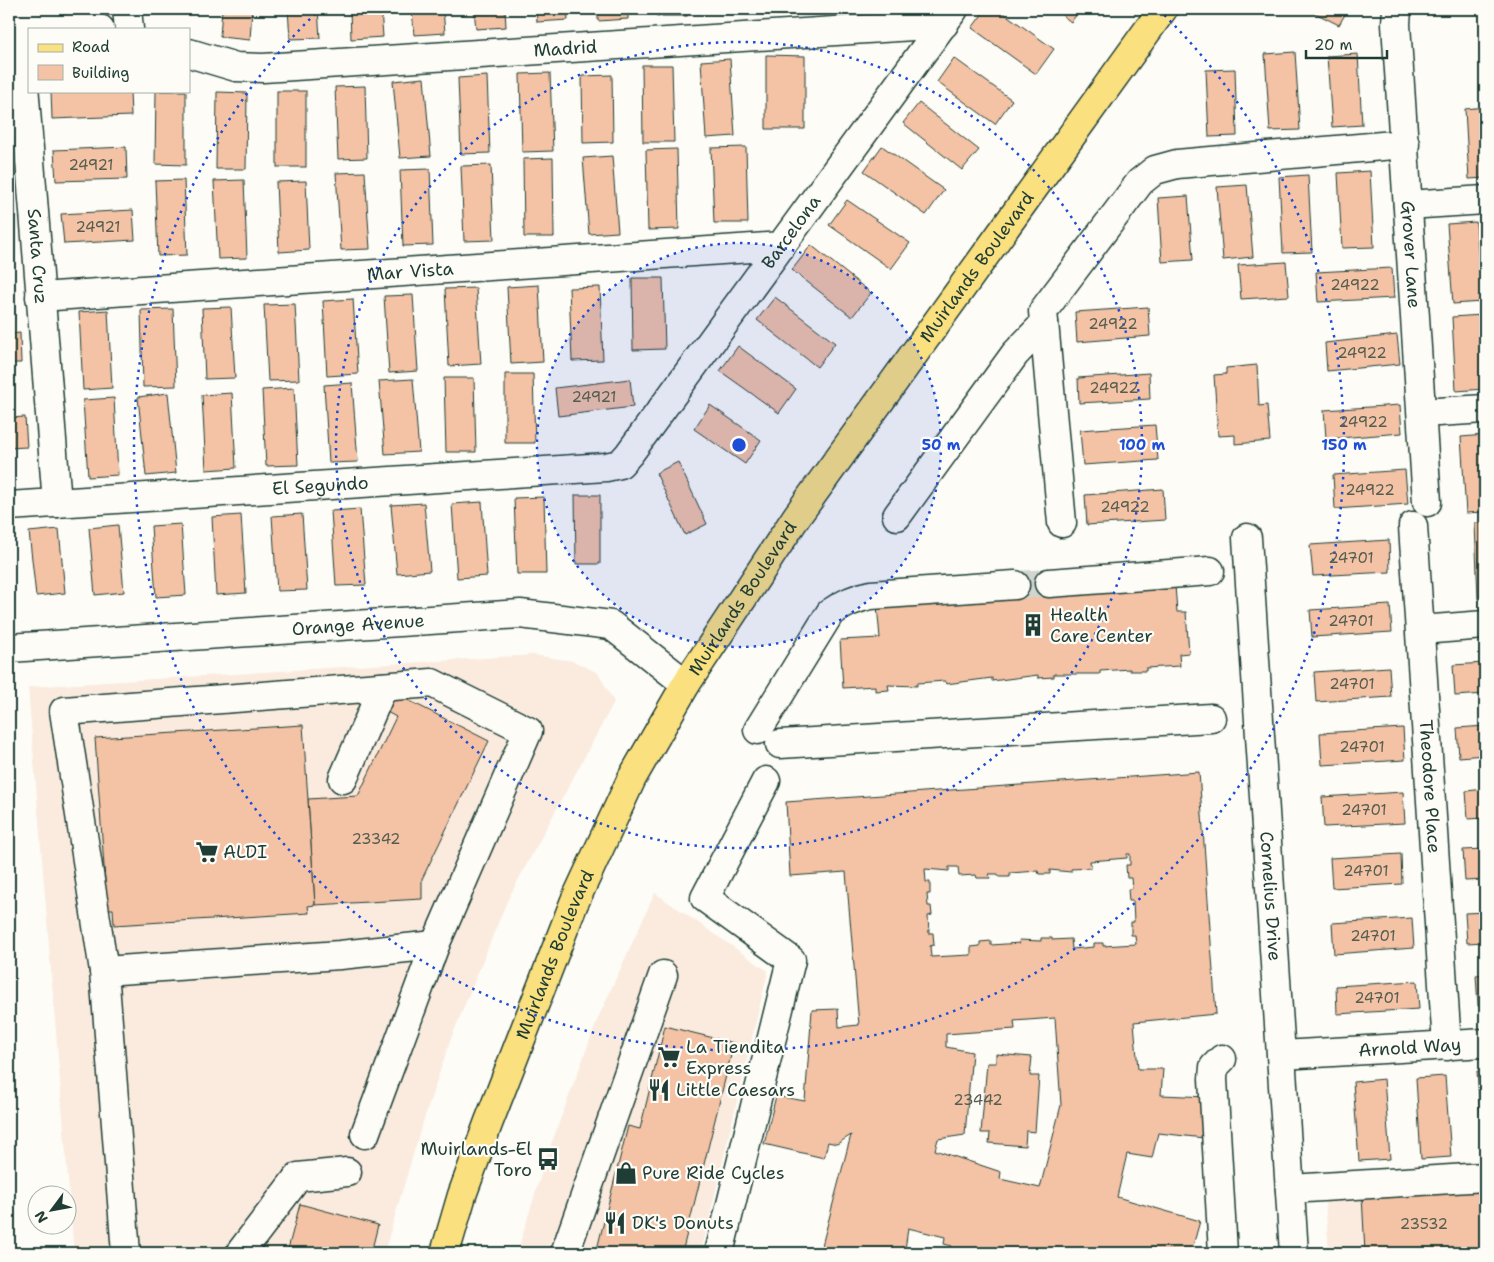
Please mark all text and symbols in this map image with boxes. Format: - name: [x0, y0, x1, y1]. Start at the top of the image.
- legend: [28, 28, 190, 92]
- scale bar: [1306, 28, 1388, 60]
- street label: Madrid: [533, 34, 598, 62]
- text: 20 m: [1314, 35, 1353, 55]
- text: Road: [72, 37, 110, 57]
- text: Building: [72, 63, 129, 83]
- house number: 24921: [68, 155, 114, 175]
- street label: Muirlands Boulevard: [914, 187, 1039, 347]
- street label: Barcelona: [756, 190, 826, 274]
- street label: Grover Lane: [1395, 200, 1426, 309]
- street label: Santa Cruz: [22, 207, 53, 305]
- house number: 24921: [75, 217, 121, 237]
- street label: Mar Vista: [366, 257, 454, 286]
- house number: 24922: [1330, 275, 1380, 295]
- house number: 24922: [1088, 314, 1138, 334]
- house number: 24922: [1337, 343, 1387, 363]
- house number: 24922: [1089, 378, 1139, 398]
- house number: 24921: [571, 387, 617, 407]
- house number: 24922: [1338, 412, 1388, 432]
- text: 50 m: [922, 435, 961, 455]
- text: 100 m: [1119, 435, 1165, 455]
- text: 150 m: [1321, 435, 1367, 455]
- centre of rings: [730, 436, 748, 454]
- street label: El Segundo: [271, 471, 369, 501]
- house number: 24922: [1345, 480, 1395, 500]
- house number: 24922: [1100, 497, 1150, 517]
- street label: Muirlands Boulevard: [683, 516, 802, 680]
- house number: 24701: [1328, 548, 1374, 568]
- place label: Health Care Center: [1050, 603, 1153, 648]
- street label: Orange Avenue: [291, 608, 425, 641]
- house number: 24701: [1328, 611, 1374, 631]
- building icon: Health Care Center: [1020, 612, 1046, 638]
- house number: 24701: [1329, 674, 1375, 694]
- street label: Theodore Place: [1414, 719, 1446, 854]
- house number: 24701: [1339, 737, 1385, 757]
- house number: 24701: [1341, 800, 1387, 820]
- house number: 23342: [351, 829, 401, 849]
- street label: Cornelius Drive: [1254, 831, 1287, 962]
- supermarket icon: ALDI: [194, 839, 220, 865]
- place label: ALDI: [223, 840, 267, 864]
- house number: 24701: [1343, 861, 1389, 881]
- street label: Muirlands Boulevard: [510, 866, 600, 1043]
- house number: 24701: [1350, 926, 1396, 946]
- house number: 24701: [1354, 988, 1400, 1008]
- street label: Arnold Way: [1358, 1032, 1462, 1062]
- place label: La Tiendita Express: [686, 1035, 784, 1080]
- supermarket icon: La Tiendita Express: [656, 1044, 682, 1070]
- restaurant icon: Little Caesars: [646, 1077, 672, 1103]
- place label: Little Caesars: [676, 1078, 795, 1102]
- house number: 23442: [953, 1090, 1003, 1110]
- place label: Muirlands-El Toro: [421, 1137, 533, 1182]
- bus stop icon: Muirlands-El Toro: [535, 1146, 561, 1172]
- shop icon: Pure Ride Cycles: [613, 1160, 639, 1186]
- place label: Pure Ride Cycles: [642, 1161, 785, 1185]
- north arrow: [28, 1184, 78, 1234]
- text: N: [30, 1207, 52, 1226]
- restaurant icon: DK's Donuts: [602, 1210, 628, 1236]
- place label: DK's Donuts: [632, 1211, 734, 1235]
- house number: 23532: [1400, 1214, 1448, 1234]

